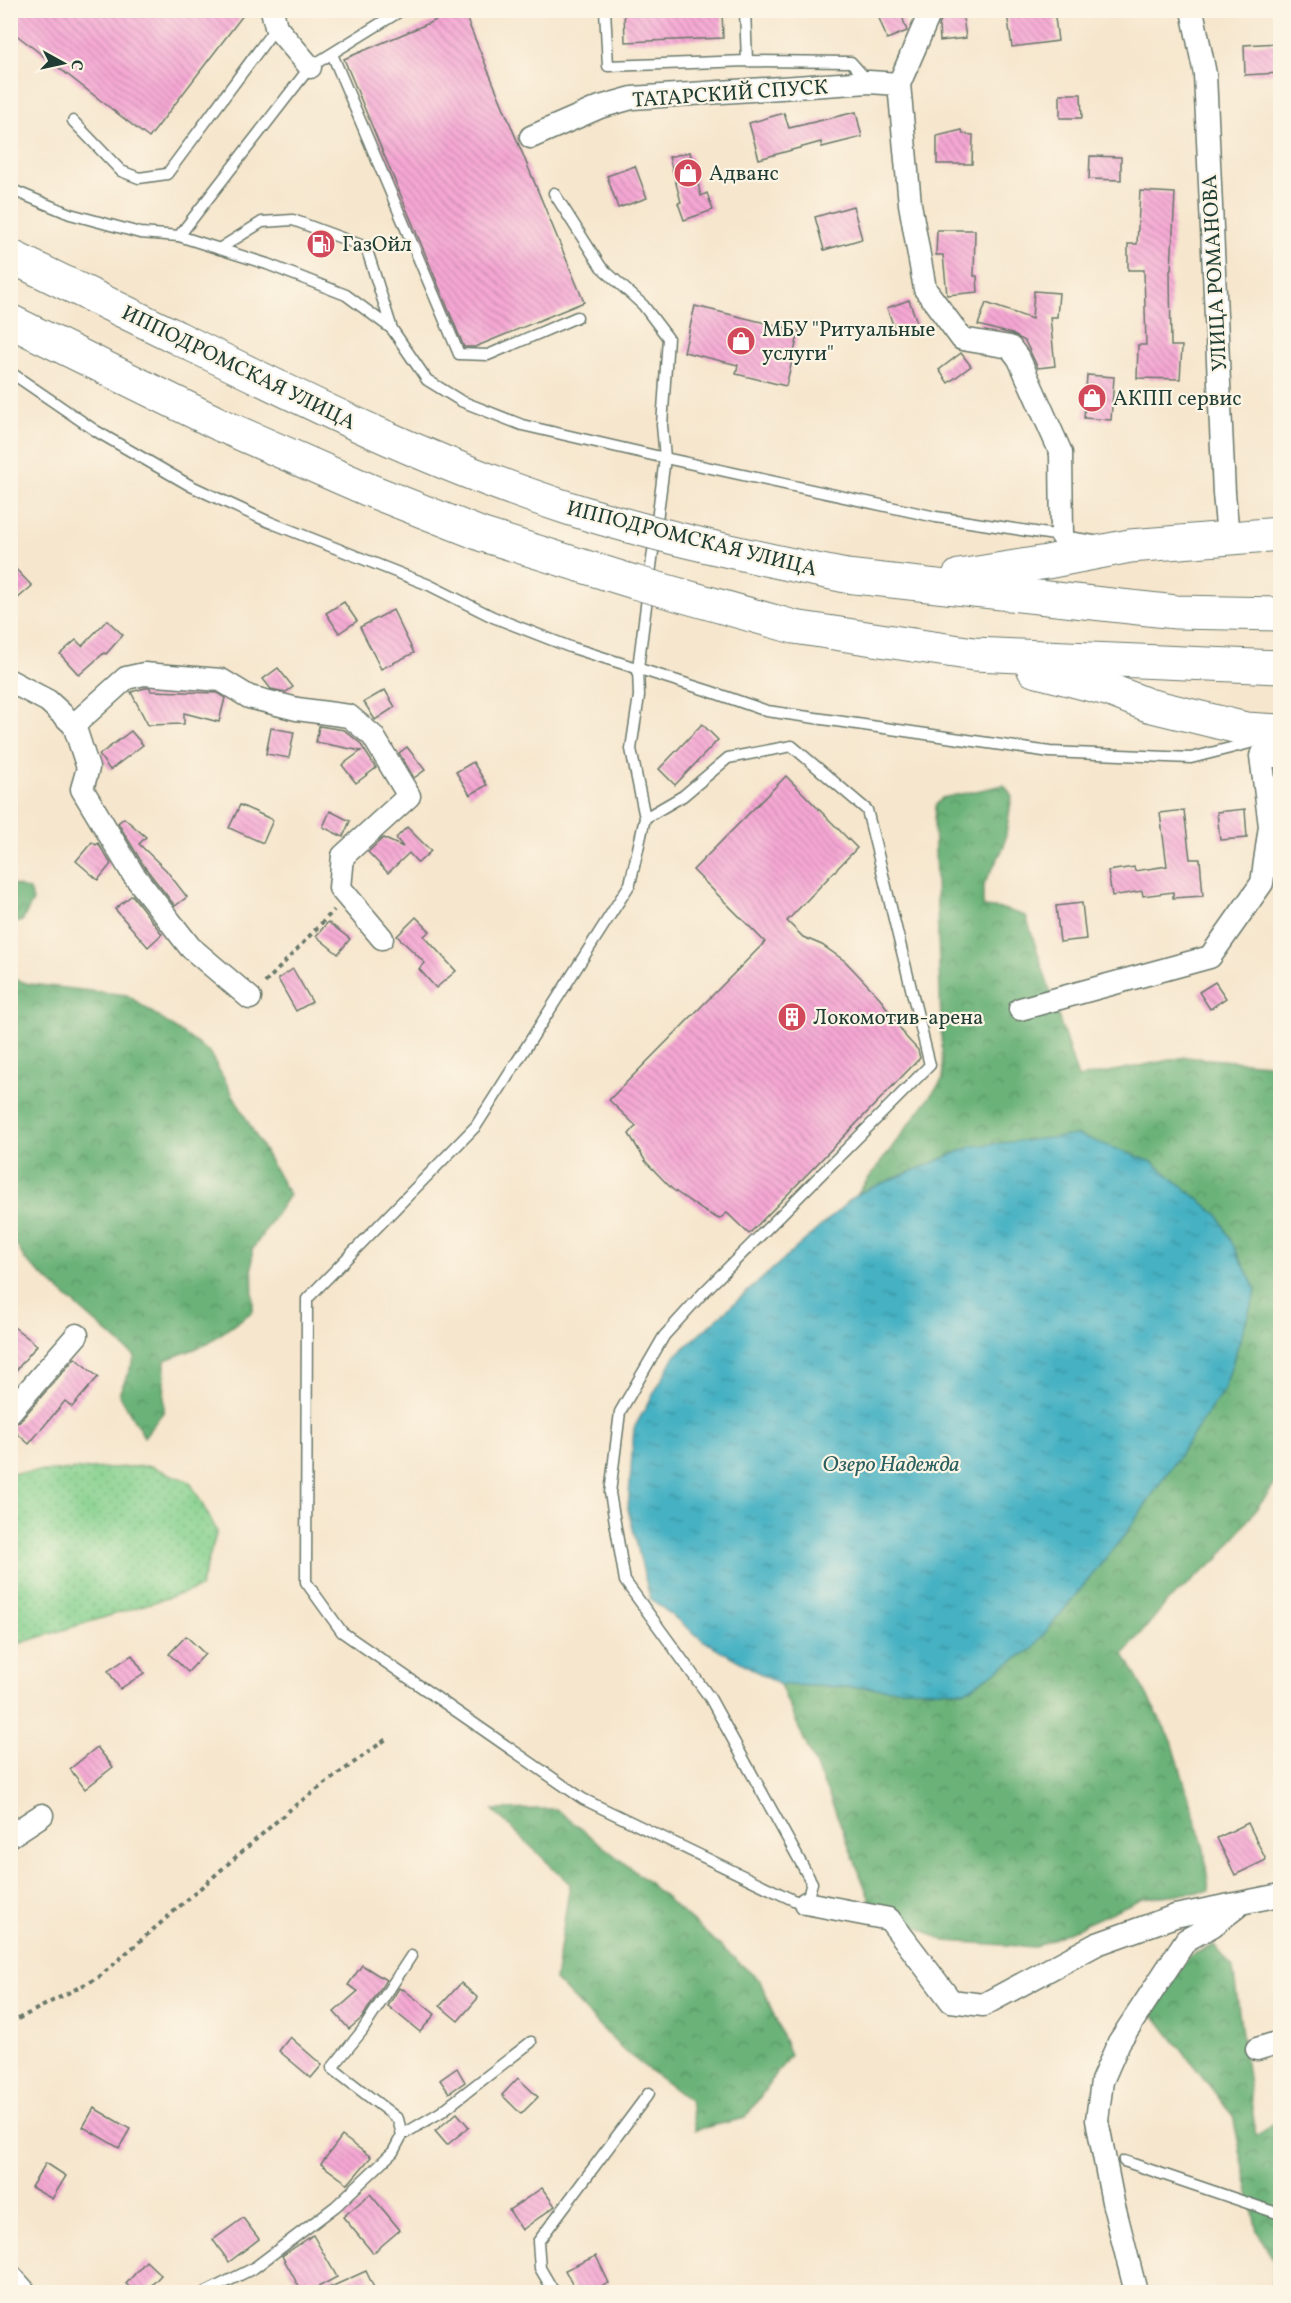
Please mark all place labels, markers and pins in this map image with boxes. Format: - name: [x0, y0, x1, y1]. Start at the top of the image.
- shop icon: Адванс: [672, 157, 704, 189]
- place label: Адванс: [709, 160, 779, 189]
- fuel station icon: ГазОйл: [305, 228, 337, 260]
- place label: ГазОйл: [342, 231, 412, 260]
- place label: МБУ "Ритуальные услуги": [762, 316, 935, 369]
- shop icon: МБУ "Ритуальные услуги": [725, 325, 757, 357]
- shop icon: АКПП сервис: [1076, 382, 1108, 414]
- place label: АКПП сервис: [1113, 385, 1242, 414]
- building icon: Локомотив-арена: [776, 1001, 808, 1033]
- place label: Локомотив-арена: [813, 1004, 983, 1033]

